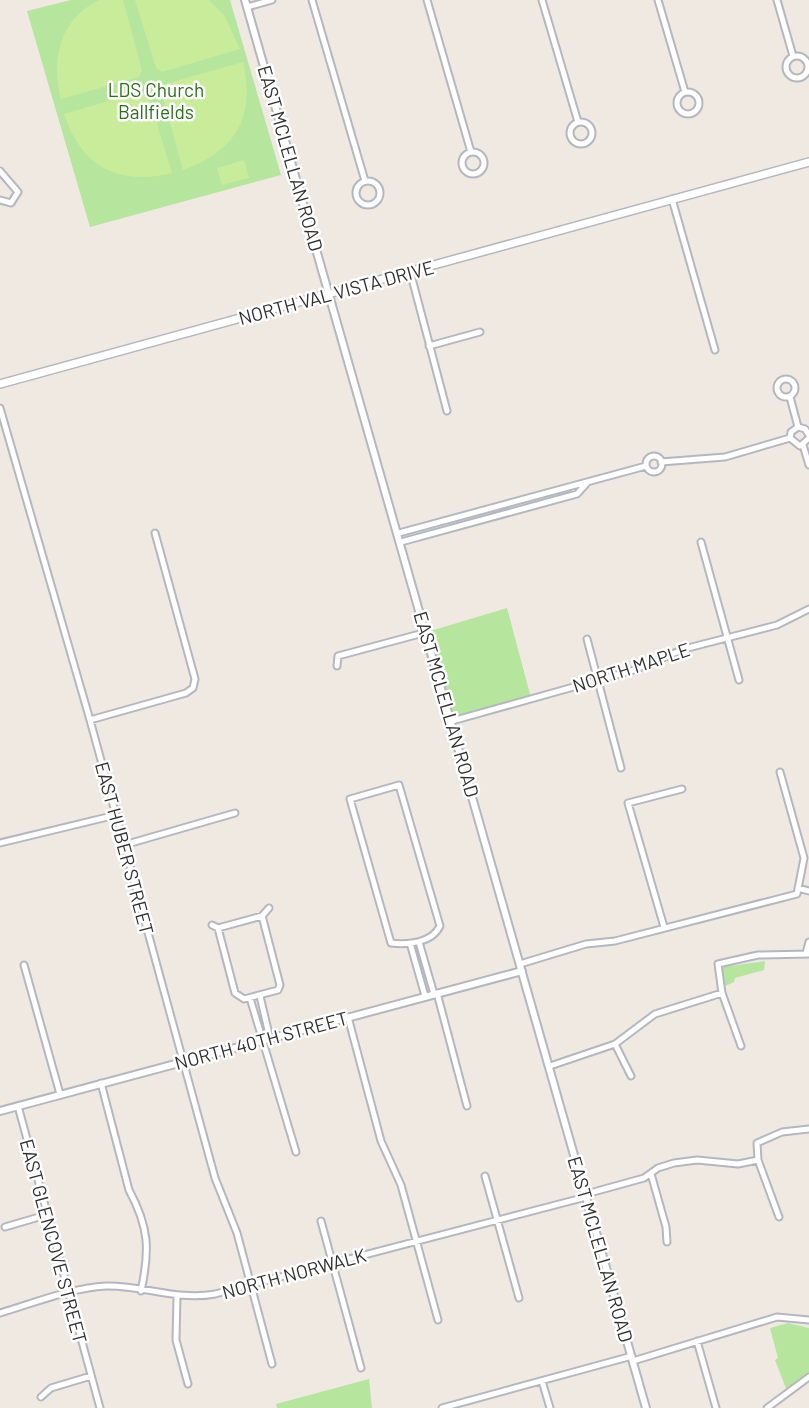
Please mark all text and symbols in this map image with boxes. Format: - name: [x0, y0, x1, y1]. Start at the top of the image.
- street label: EAST MCLELLAN ROAD: [253, 62, 329, 254]
- park label: LDS Church Ballfields: [108, 78, 204, 123]
- street label: NORTH VAL VISTA DRIVE: [236, 255, 436, 329]
- street label: EAST MCLELLAN ROAD: [409, 608, 485, 800]
- street label: NORTH MAPLE: [569, 637, 693, 697]
- street label: EAST HUBER STREET: [91, 759, 159, 937]
- street label: NORTH 40TH STREET: [172, 1006, 350, 1074]
- street label: EAST GLENCOVE STREET: [16, 1136, 92, 1346]
- street label: EAST MCLELLAN ROAD: [563, 1153, 639, 1345]
- street label: NORTH NORWALK: [219, 1243, 369, 1303]

